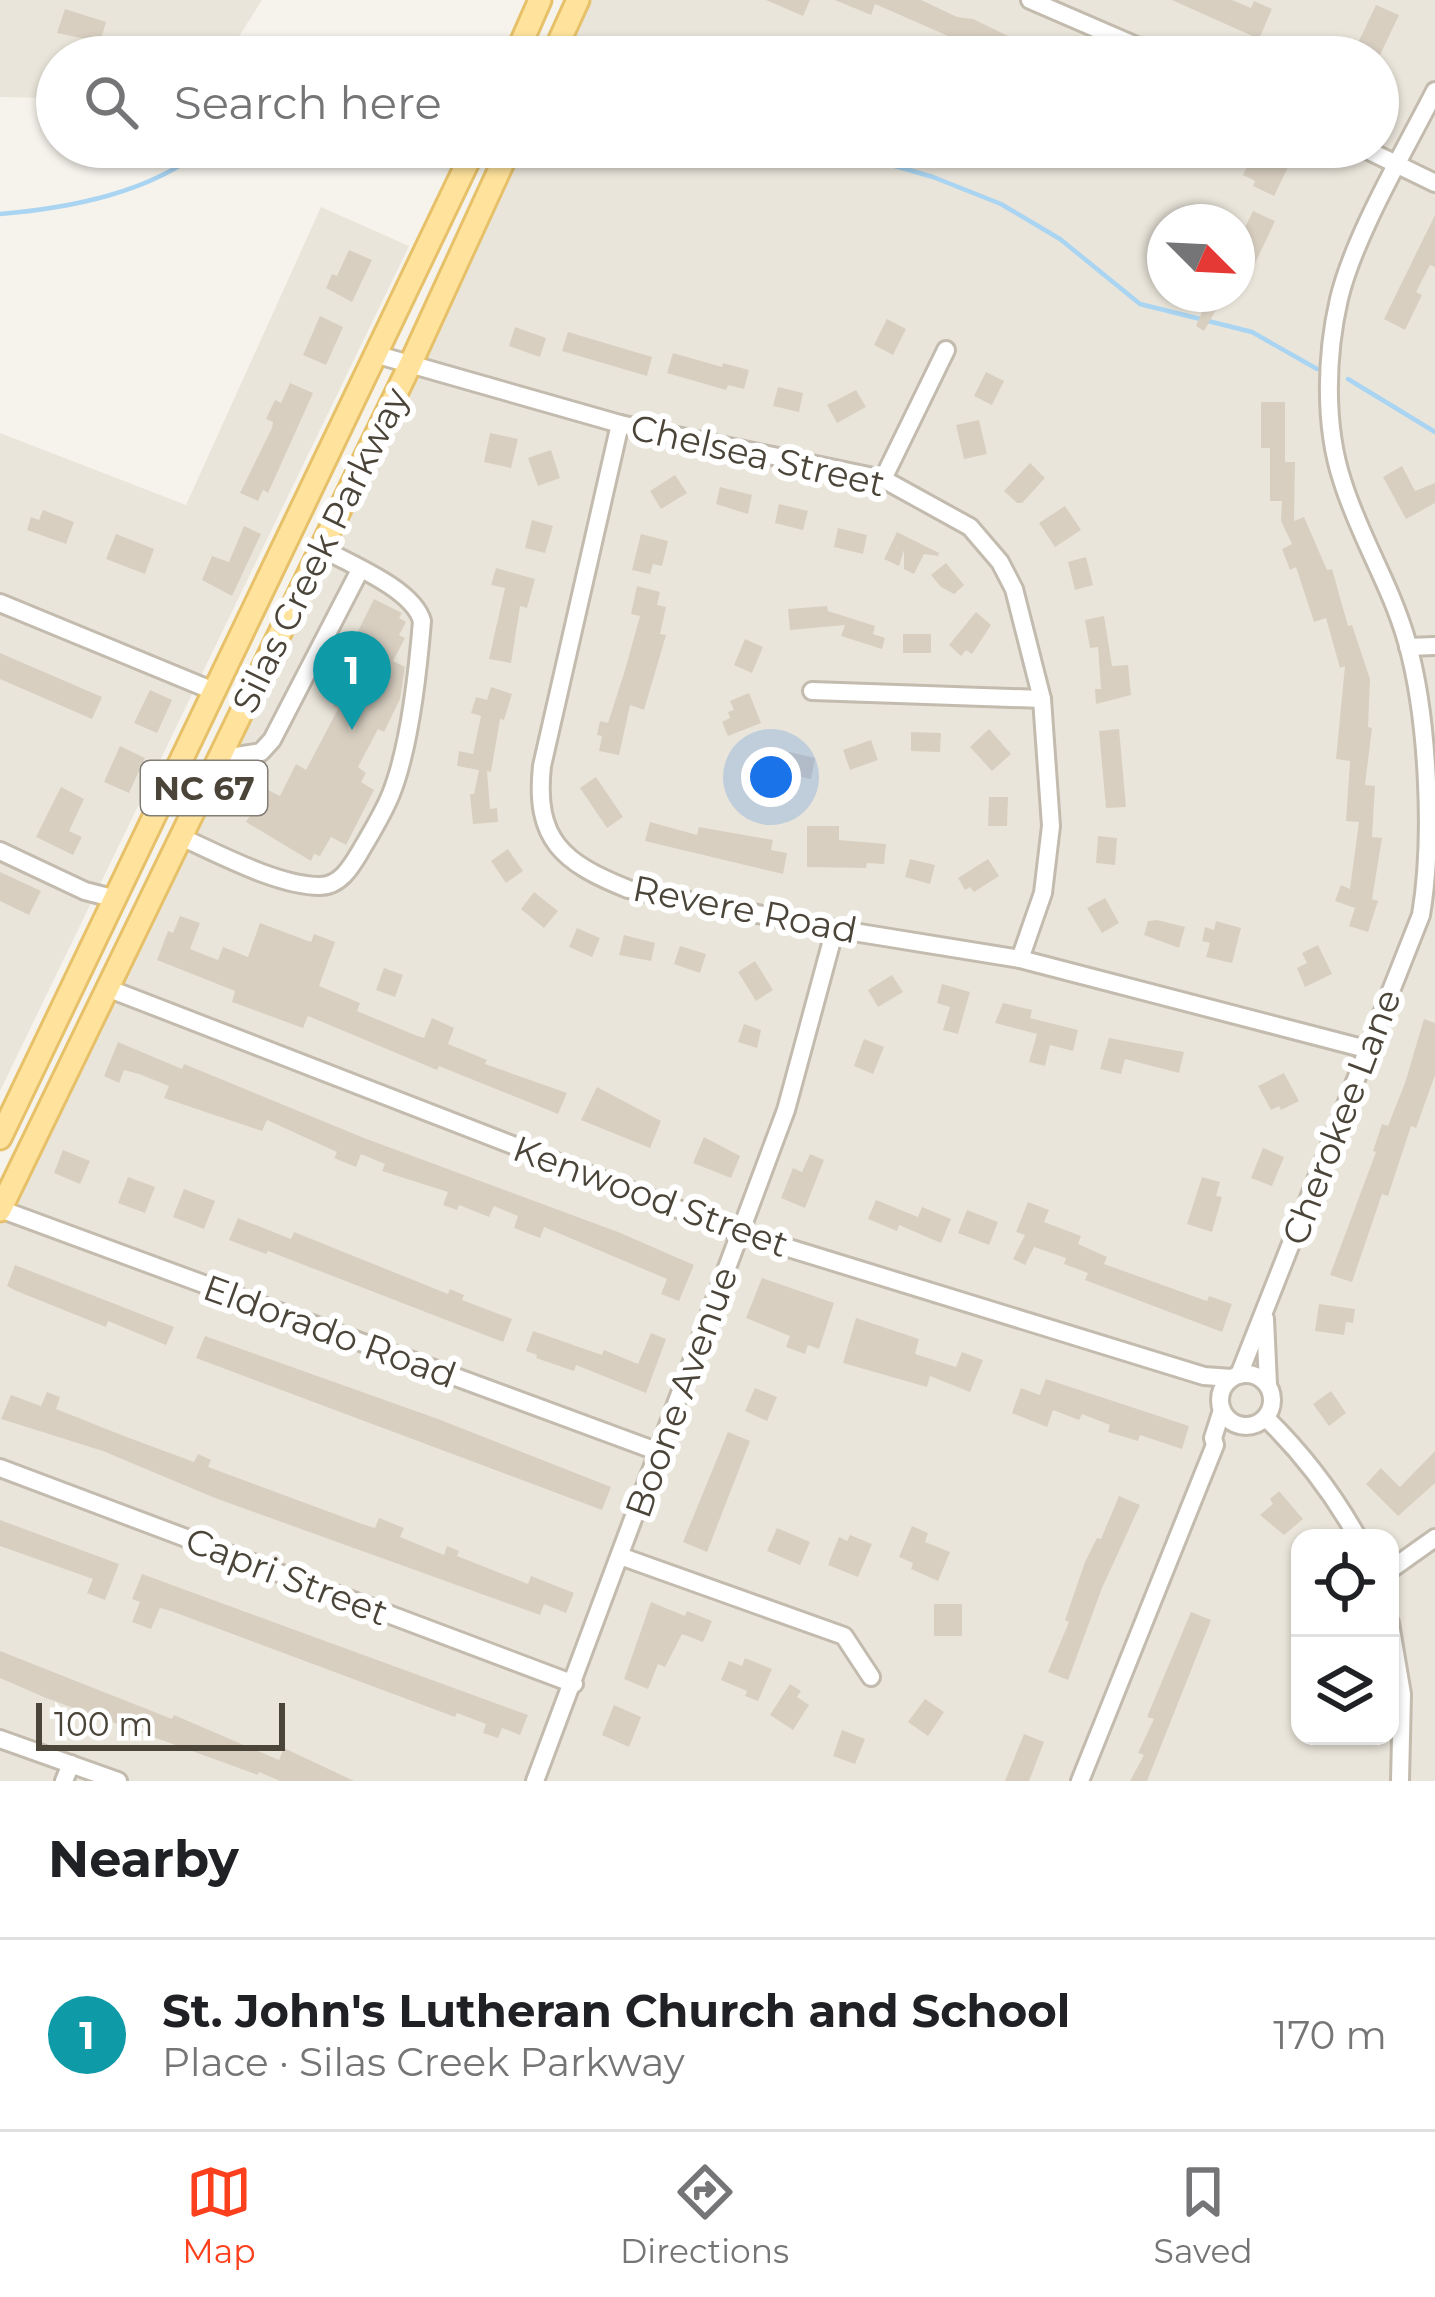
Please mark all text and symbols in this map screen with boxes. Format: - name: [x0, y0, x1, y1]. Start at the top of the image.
- search box: [36, 36, 1399, 168]
- icon: search: [78, 69, 144, 135]
- text: Search here: [174, 75, 442, 130]
- north arrow: [1147, 204, 1255, 312]
- street label: Silas Creek Parkway: [222, 380, 418, 720]
- street label: Chelsea Street: [627, 404, 889, 506]
- pin: 1: [313, 631, 391, 730]
- your location: [741, 747, 801, 807]
- road number: NC 67: [141, 761, 267, 815]
- street label: Revere Road: [629, 866, 861, 952]
- street label: Cherokee Lane: [1272, 983, 1410, 1251]
- street label: Kenwood Street: [508, 1126, 794, 1266]
- street label: Boone Avenue: [615, 1261, 747, 1523]
- street label: Eldorado Road: [198, 1265, 462, 1397]
- street label: Capri Street: [180, 1517, 394, 1635]
- map controls: [1291, 1529, 1399, 1745]
- button: locate: [1291, 1529, 1399, 1637]
- button: layers: [1291, 1637, 1399, 1745]
- scale bar: [36, 1697, 285, 1750]
- text: 100 m: [54, 1704, 153, 1744]
- text: Nearby: [48, 1828, 239, 1890]
- text: St. John's Lutheran Church and School: [162, 1983, 1070, 2038]
- text: 1: [79, 2011, 95, 2059]
- text: 170 m: [1273, 2011, 1387, 2059]
- text: Place · Silas Creek Parkway: [162, 2038, 685, 2086]
- tab: Map: [182, 2159, 256, 2271]
- tab: Directions: [620, 2159, 789, 2271]
- tab: Saved: [1154, 2159, 1253, 2271]

